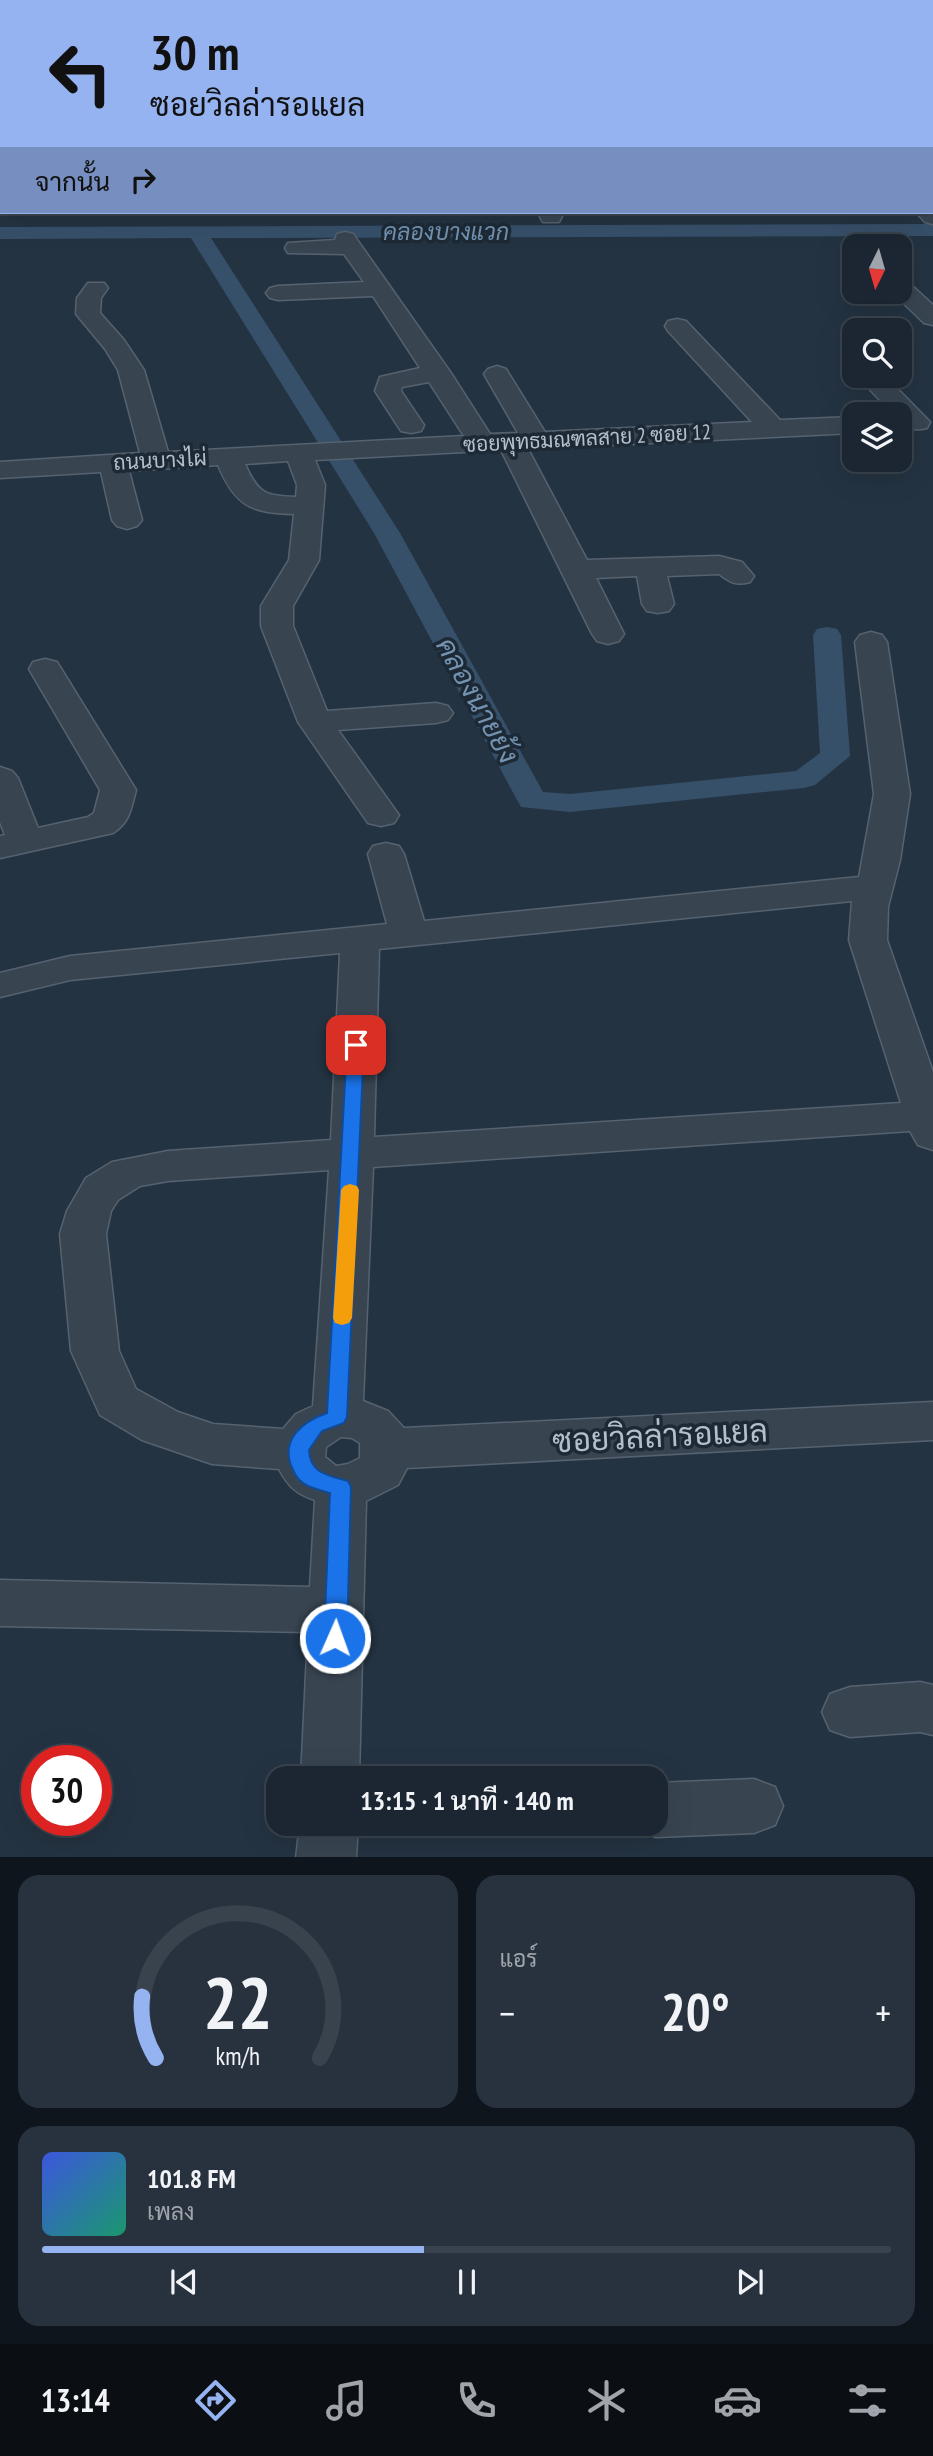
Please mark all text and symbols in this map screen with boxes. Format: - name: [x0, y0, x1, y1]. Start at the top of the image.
- text: 30 m: [150, 20, 239, 84]
- icon: left: [35, 28, 126, 119]
- text: ซอยวิลล่ารอแยล: [150, 83, 366, 125]
- icon: right: [124, 161, 162, 199]
- text: จากนั้น: [35, 165, 110, 198]
- water label: คลองบางแวก: [383, 217, 509, 246]
- north arrow: [842, 234, 912, 304]
- map controls: [842, 234, 912, 472]
- button: search: [842, 318, 912, 388]
- button: layers: [842, 402, 912, 472]
- street label: ซอยพุทธมณฑลสาย 2 ซอย 12: [462, 418, 712, 459]
- street label: ถนนบางไผ่: [113, 444, 207, 476]
- water label: คลองนายย้ง: [428, 630, 528, 770]
- pin: [326, 1015, 386, 1075]
- icon: arrive: [337, 1026, 375, 1064]
- street label: ซอยวิลล่ารอแยล: [551, 1408, 769, 1462]
- position arrow: [298, 1601, 372, 1675]
- speed limit sign: 30: [21, 1745, 112, 1836]
- text: 13:15 · 1 นาที · 140 m: [360, 1784, 574, 1817]
- text: แอร์: [500, 1944, 537, 1973]
- text: 22: [203, 1954, 273, 2048]
- text: 20°: [661, 1978, 730, 2045]
- text: −: [500, 1988, 515, 2037]
- text: +: [875, 1988, 891, 2037]
- text: km/h: [216, 2039, 260, 2071]
- text: 101.8 FM: [147, 2162, 236, 2195]
- text: เพลง: [147, 2197, 194, 2226]
- icon: previous: [165, 2263, 203, 2301]
- icon: pause: [448, 2263, 486, 2301]
- icon: next: [731, 2263, 769, 2301]
- icon: directions: [191, 2376, 240, 2425]
- icon: music: [322, 2376, 371, 2425]
- icon: phone: [452, 2376, 501, 2425]
- icon: climate: [582, 2376, 631, 2425]
- icon: car: [713, 2376, 762, 2425]
- icon: filters: [843, 2376, 892, 2425]
- text: 13:14: [41, 2379, 110, 2421]

